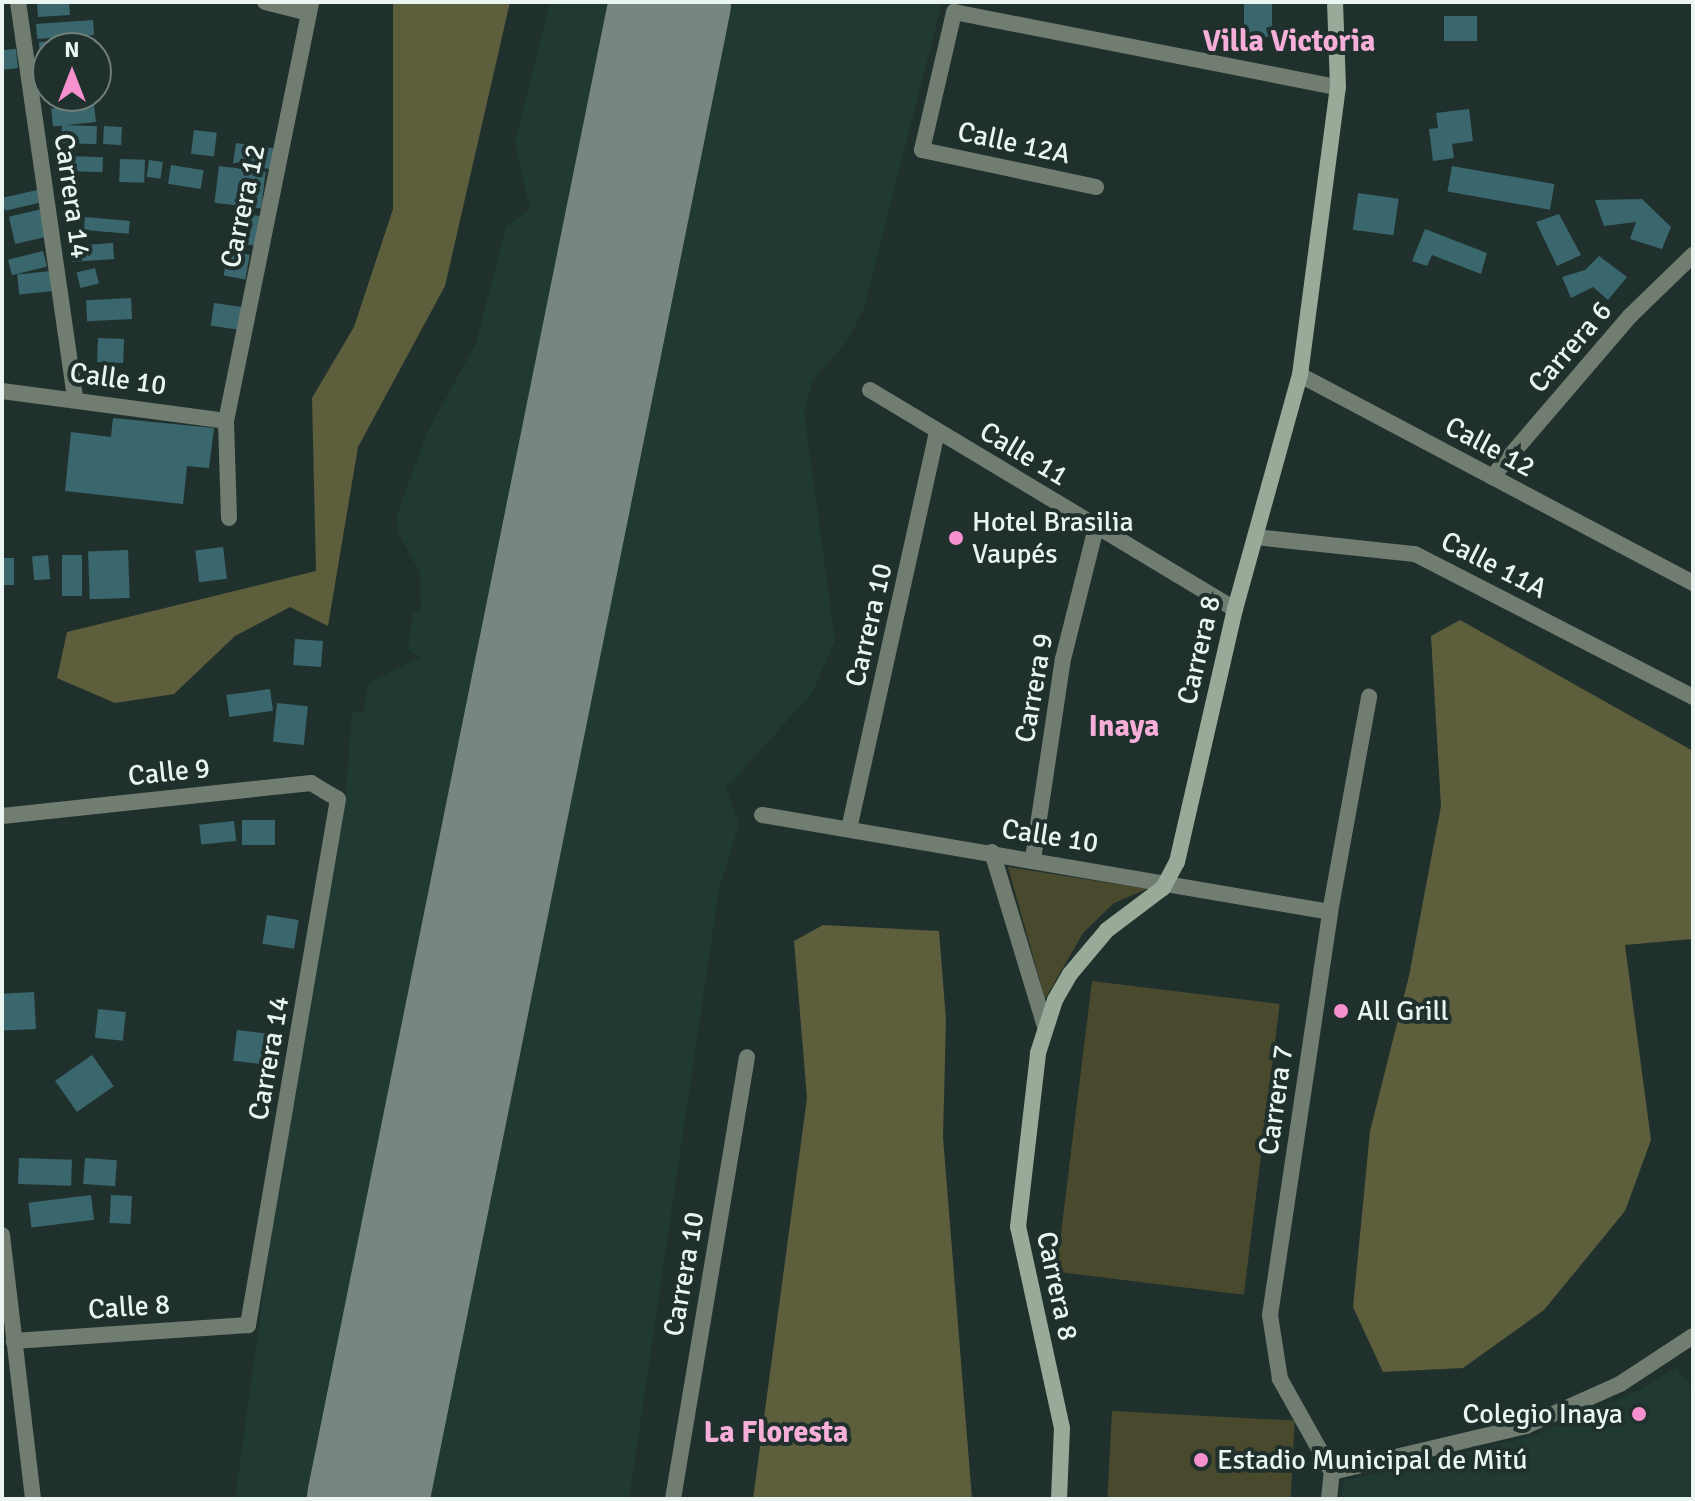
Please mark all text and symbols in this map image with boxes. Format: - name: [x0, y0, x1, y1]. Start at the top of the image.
- district label: Villa Victoria: [1203, 24, 1375, 60]
- north arrow: [32, 32, 112, 112]
- text: N: [64, 36, 80, 63]
- street label: Calle 12A: [955, 115, 1073, 171]
- street label: Carrera 14: [47, 131, 97, 261]
- street label: Carrera 12: [214, 141, 272, 271]
- street label: Carrera 6: [1521, 294, 1619, 400]
- street label: Calle 10: [68, 356, 168, 402]
- street label: Calle 12: [1439, 409, 1541, 485]
- street label: Calle 11: [974, 415, 1074, 493]
- place label: Hotel Brasilia Vaupés: [972, 505, 1134, 571]
- street label: Calle 11A: [1435, 524, 1553, 606]
- marker: Hotel Brasilia Vaupés: [947, 529, 965, 547]
- street label: Carrera 10: [838, 560, 900, 690]
- street label: Carrera 8: [1170, 592, 1228, 708]
- street label: Carrera 9: [1008, 631, 1060, 745]
- district label: Inaya: [1089, 709, 1159, 745]
- street label: Calle 9: [126, 751, 212, 793]
- street label: Calle 10: [999, 812, 1101, 860]
- street label: Carrera 14: [242, 993, 296, 1123]
- place label: All Grill: [1357, 994, 1449, 1028]
- marker: All Grill: [1332, 1002, 1350, 1020]
- street label: Carrera 7: [1252, 1043, 1300, 1157]
- street label: Carrera 10: [657, 1209, 711, 1339]
- street label: Carrera 8: [1029, 1228, 1085, 1344]
- street label: Calle 8: [87, 1287, 171, 1327]
- place label: Colegio Inaya: [1463, 1397, 1623, 1431]
- marker: Colegio Inaya: [1630, 1405, 1648, 1423]
- district label: La Floresta: [704, 1415, 848, 1451]
- place label: Estadio Municipal de Mitú: [1217, 1443, 1527, 1477]
- marker: Estadio Municipal de Mitú: [1192, 1451, 1210, 1469]

